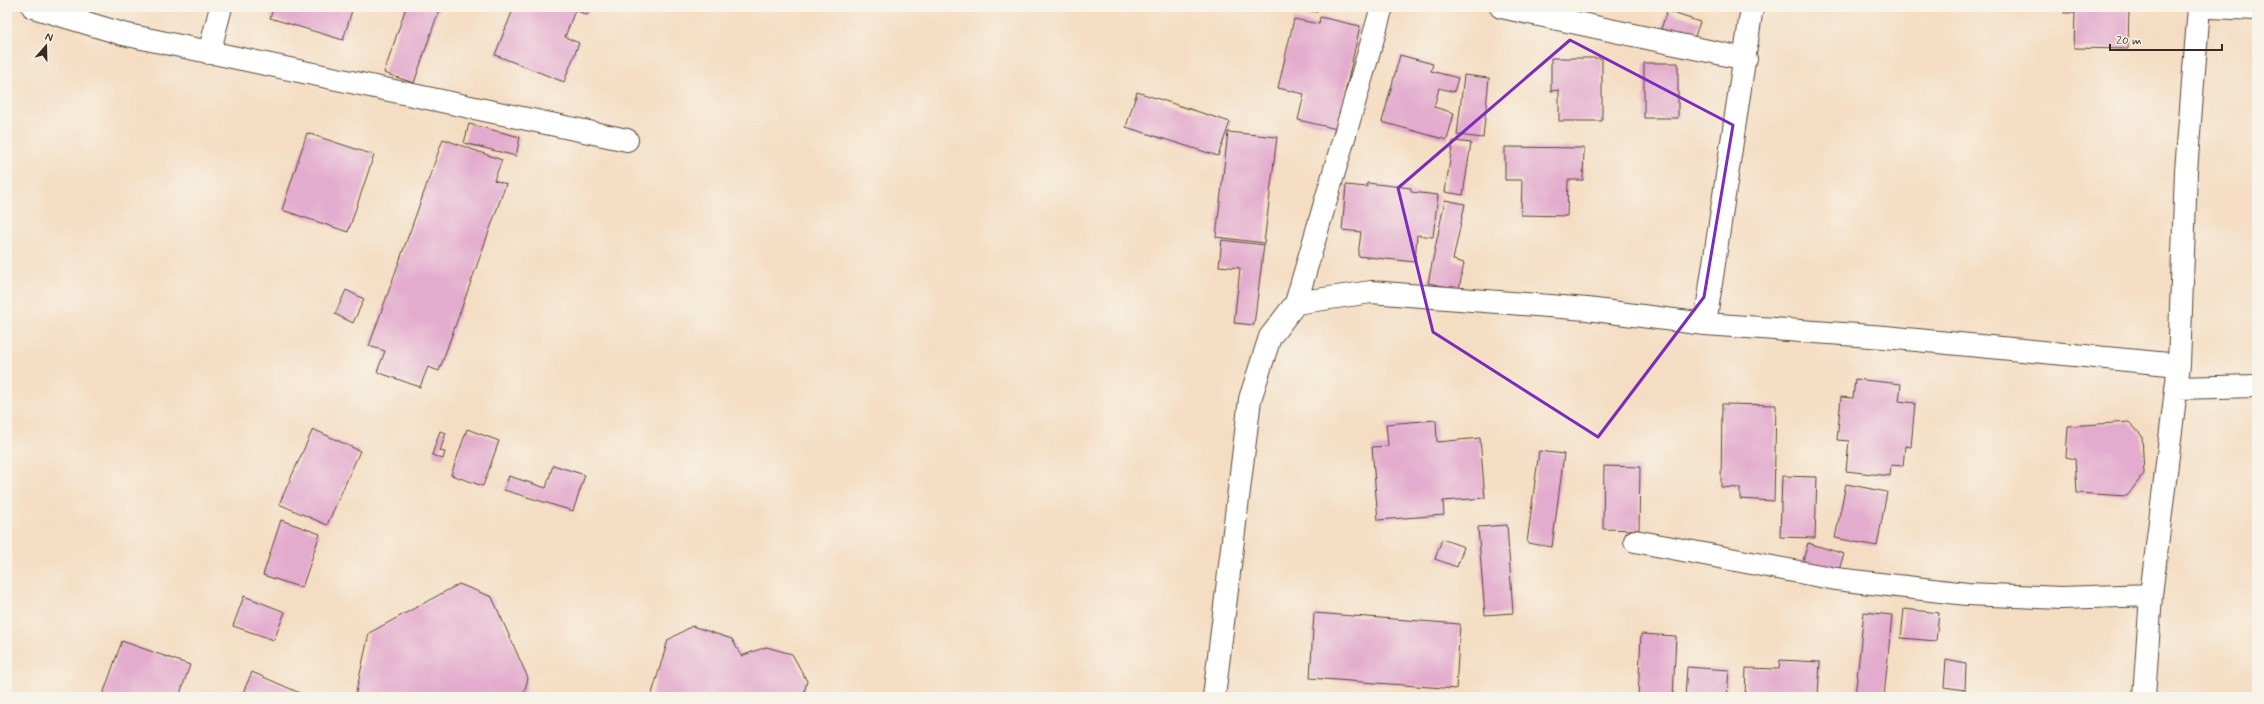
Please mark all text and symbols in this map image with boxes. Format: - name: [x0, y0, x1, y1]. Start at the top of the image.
- north arrow: [26, 26, 66, 66]
- scale bar: [2110, 26, 2222, 52]
- text: N: [43, 30, 55, 45]
- text: 20 m: [2116, 33, 2142, 49]

